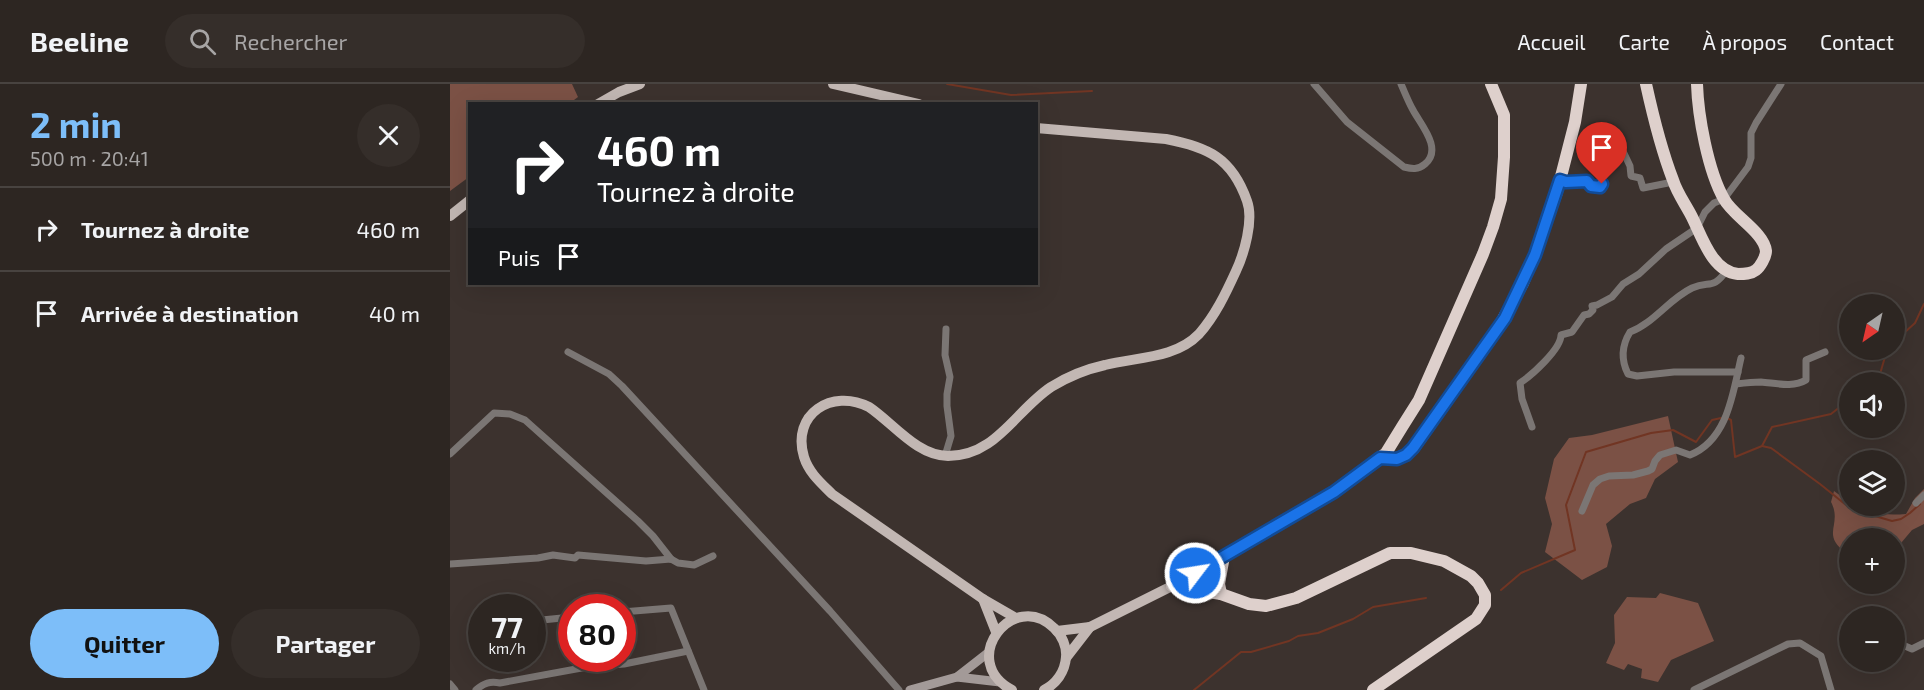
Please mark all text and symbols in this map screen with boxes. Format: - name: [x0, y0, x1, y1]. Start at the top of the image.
- search box: [165, 14, 585, 68]
- text: Beeline: [30, 24, 129, 58]
- icon: search: [186, 25, 219, 58]
- text: Rechercher: [234, 28, 347, 54]
- text: Accueil: [1517, 29, 1586, 54]
- text: Carte: [1619, 29, 1670, 54]
- text: À propos: [1703, 29, 1787, 54]
- text: Contact: [1820, 29, 1894, 54]
- text: 2 min: [30, 102, 122, 145]
- button: close: [357, 104, 420, 167]
- pin: [1576, 122, 1627, 184]
- text: 460 m: [597, 124, 721, 174]
- icon: right: [498, 126, 576, 204]
- icon: arrive: [1585, 131, 1618, 164]
- text: 500 m · 20:41: [30, 146, 149, 170]
- text: Tournez à droite: [597, 175, 795, 207]
- icon: right: [30, 213, 63, 246]
- text: Tournez à droite: [81, 216, 250, 242]
- text: 460 m: [356, 216, 420, 242]
- icon: arrive: [552, 240, 585, 273]
- text: Puis: [498, 244, 540, 270]
- north arrow: [1839, 294, 1905, 360]
- map controls: [1839, 294, 1905, 672]
- icon: arrive: [30, 297, 63, 330]
- text: Arrivée à destination: [81, 300, 299, 326]
- text: 40 m: [369, 300, 420, 326]
- button: sound: [1839, 372, 1905, 438]
- button: layers: [1839, 450, 1905, 516]
- button: +: [1839, 528, 1905, 594]
- position arrow: [1163, 541, 1227, 605]
- speed limit sign: 80: [558, 594, 636, 672]
- button: −: [1839, 606, 1905, 672]
- text: 77: [491, 608, 523, 644]
- button: Quitter: [30, 609, 219, 678]
- button: Partager: [231, 609, 420, 678]
- text: km/h: [488, 639, 526, 657]

